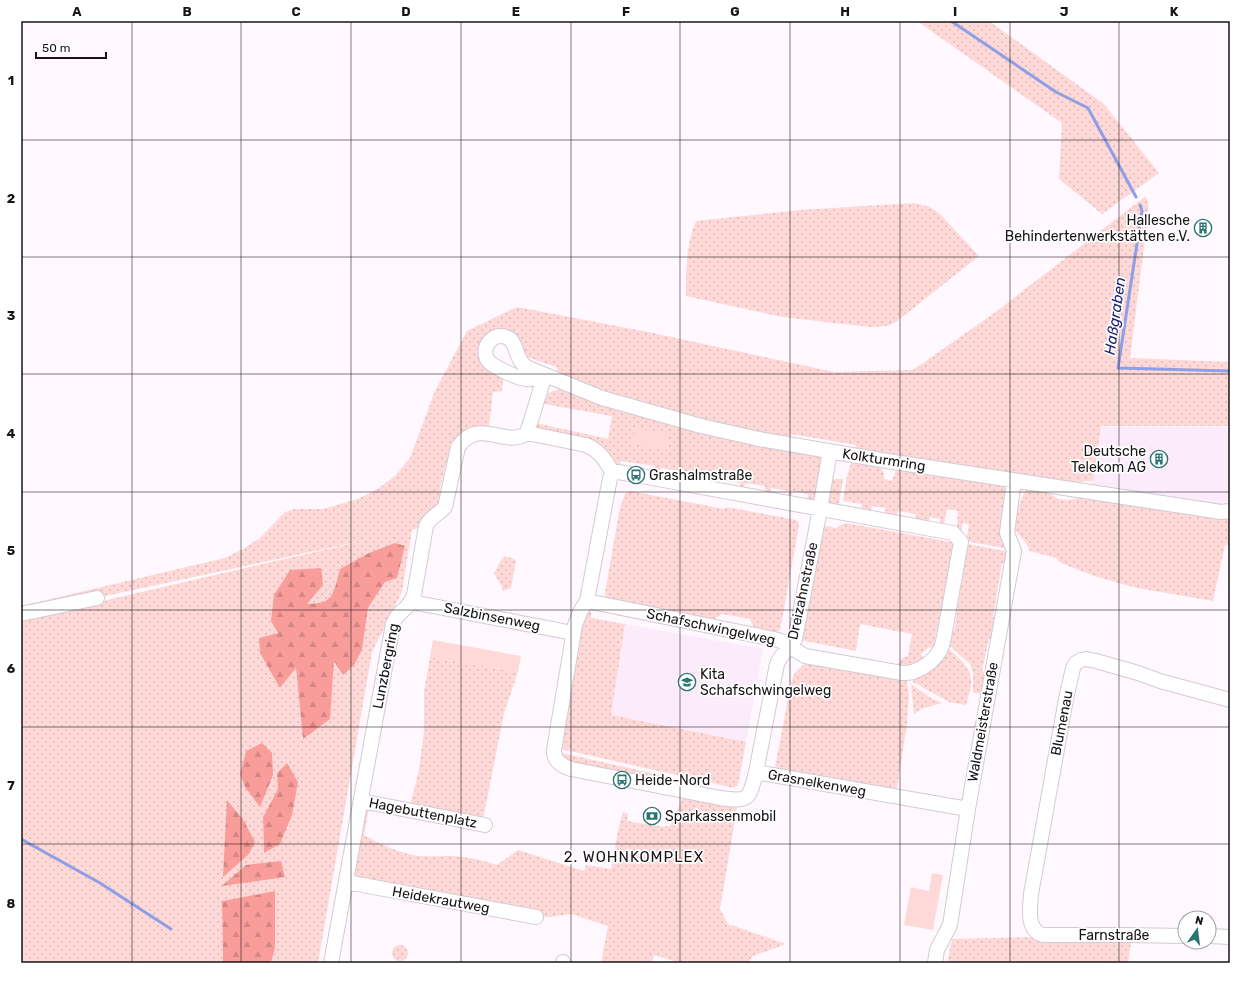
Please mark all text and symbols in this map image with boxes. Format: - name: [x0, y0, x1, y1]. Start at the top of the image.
- text: A: [72, 4, 82, 19]
- text: B: [182, 4, 192, 19]
- text: C: [291, 4, 301, 19]
- text: D: [401, 4, 411, 19]
- text: E: [512, 4, 520, 19]
- text: F: [622, 4, 630, 19]
- text: G: [730, 4, 740, 19]
- text: H: [840, 4, 850, 19]
- text: I: [953, 4, 957, 19]
- text: J: [1060, 4, 1068, 19]
- text: K: [1170, 4, 1179, 19]
- scale bar: [36, 34, 106, 60]
- text: 50 m: [42, 41, 70, 55]
- text: 1: [8, 73, 14, 88]
- text: 2: [7, 191, 15, 206]
- place label: Hallesche Behindertenwerkstätten e.V.: [1005, 212, 1190, 245]
- building icon: Hallesche Behindertenwerkstätten e.V.: [1193, 218, 1213, 238]
- water label: Haßgraben: [1101, 276, 1129, 356]
- text: 3: [7, 308, 16, 323]
- text: 4: [7, 426, 16, 441]
- place label: Deutsche Telekom AG: [1071, 443, 1146, 476]
- street label: Kolkturmring: [841, 445, 927, 475]
- building icon: Deutsche Telekom AG: [1149, 449, 1169, 469]
- bus stop icon: Grashalmstraße: [626, 465, 646, 485]
- place label: Grashalmstraße: [649, 467, 752, 484]
- street label: Dreizahnstraße: [784, 540, 822, 641]
- text: 5: [7, 543, 15, 558]
- street label: Salzbinsenweg: [442, 599, 542, 635]
- street label: Schafschwingelweg: [645, 605, 777, 649]
- street label: Lunzbergring: [369, 622, 403, 710]
- text: 6: [7, 661, 16, 676]
- street label: Waldmeisterstraße: [964, 661, 1002, 783]
- place label: Kita Schafschwingelweg: [700, 666, 831, 699]
- school or university icon: Kita Schafschwingelweg: [677, 672, 697, 692]
- street label: Blumenau: [1047, 689, 1077, 757]
- street label: Grasnelkenweg: [766, 766, 868, 800]
- bus stop icon: Heide-Nord: [612, 770, 632, 790]
- place label: Heide-Nord: [635, 772, 710, 789]
- text: 7: [7, 778, 15, 793]
- street label: Hagebuttenplatz: [367, 794, 479, 832]
- bank icon: Sparkassenmobil: [642, 806, 662, 826]
- place label: Sparkassenmobil: [665, 808, 776, 825]
- district label: 2. WOHNKOMPLEX: [564, 848, 704, 866]
- street label: Heidekrautweg: [391, 883, 491, 917]
- text: 8: [7, 896, 16, 911]
- north arrow: [1177, 910, 1217, 950]
- text: N: [1194, 914, 1205, 928]
- street label: Farnstraße: [1079, 927, 1150, 944]

